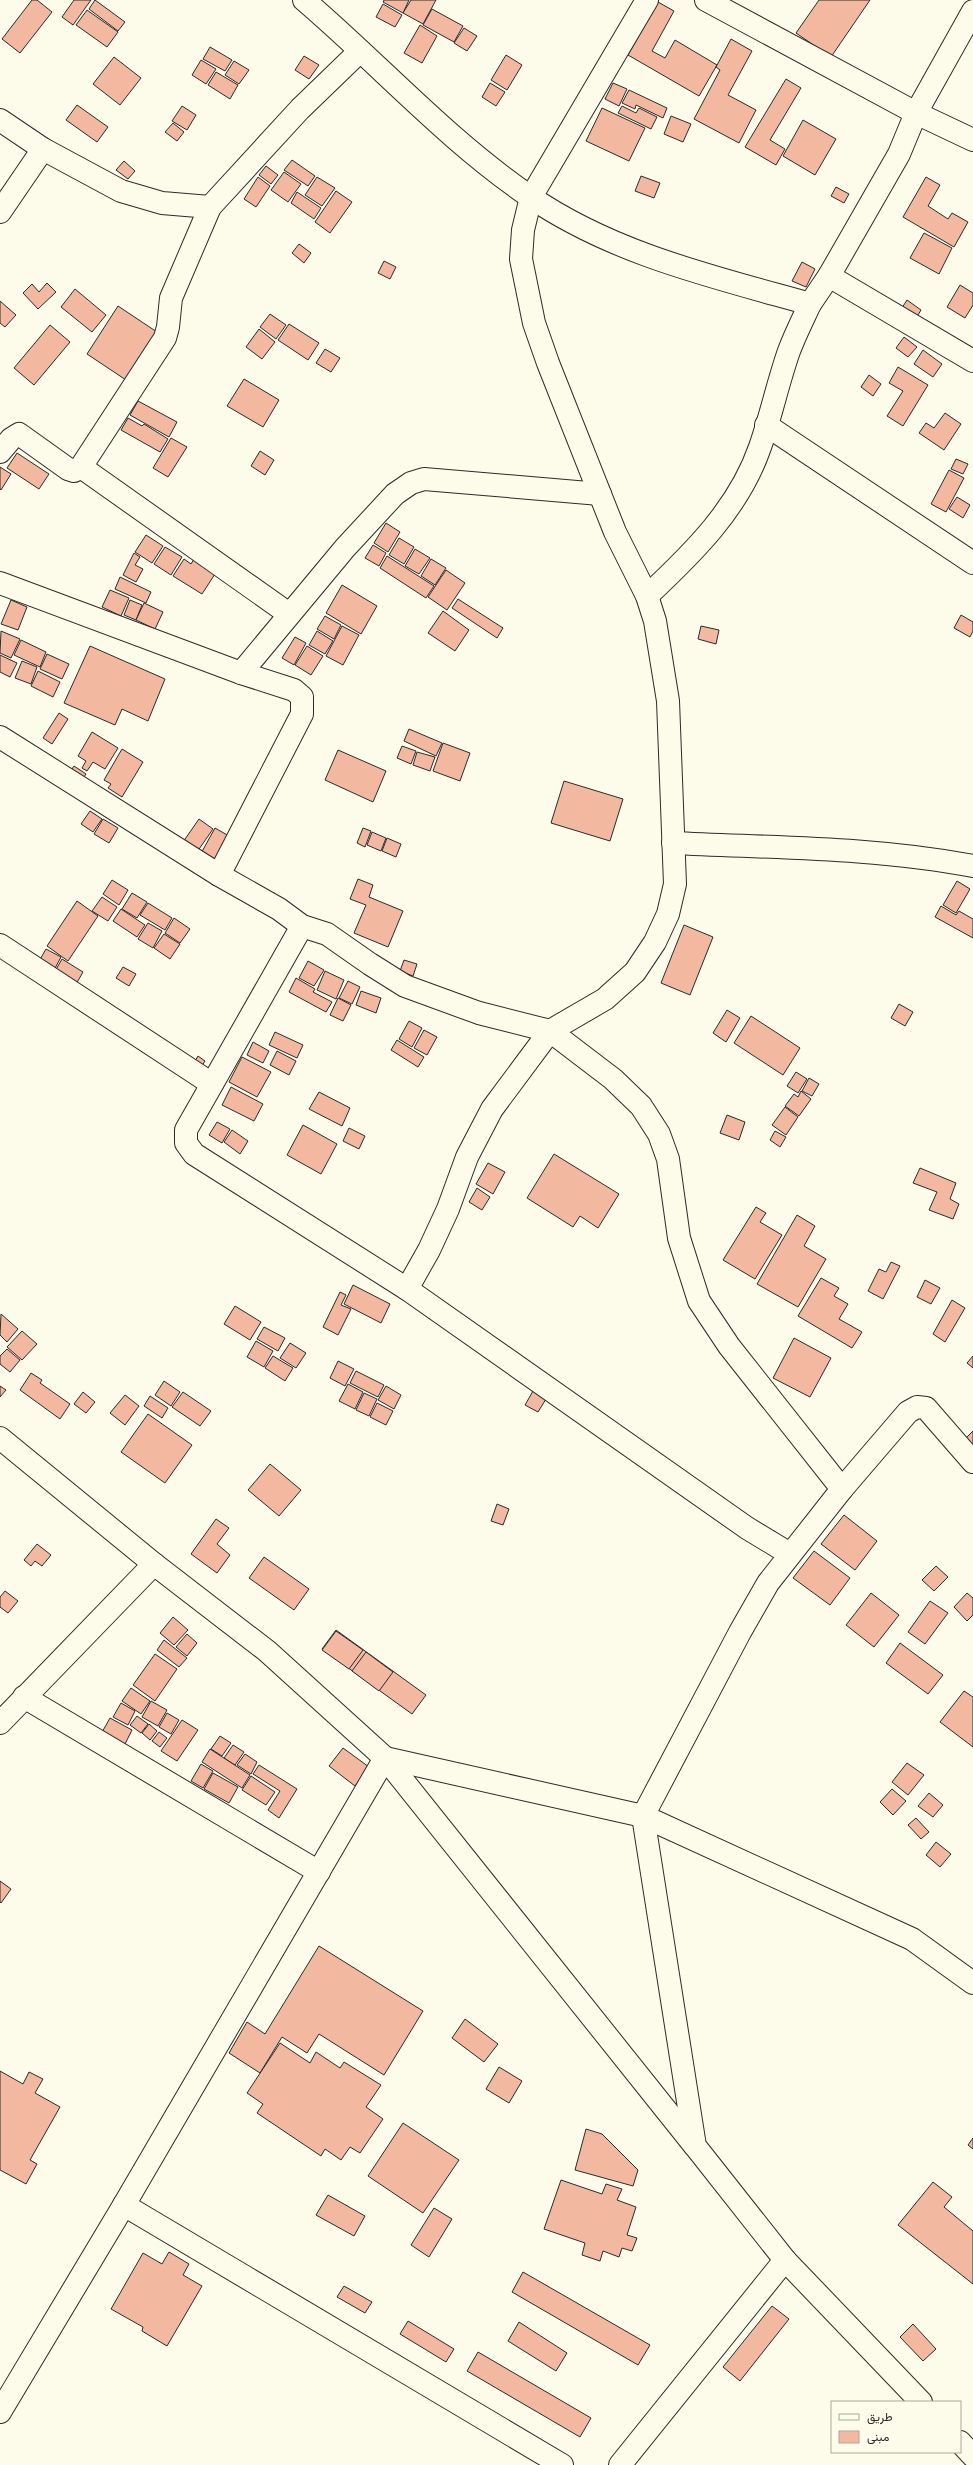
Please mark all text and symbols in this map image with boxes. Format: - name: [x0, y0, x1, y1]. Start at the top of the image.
- legend: [831, 2401, 961, 2453]
- text: طريق: [867, 2410, 893, 2425]
- text: مبنى: [867, 2430, 889, 2445]

